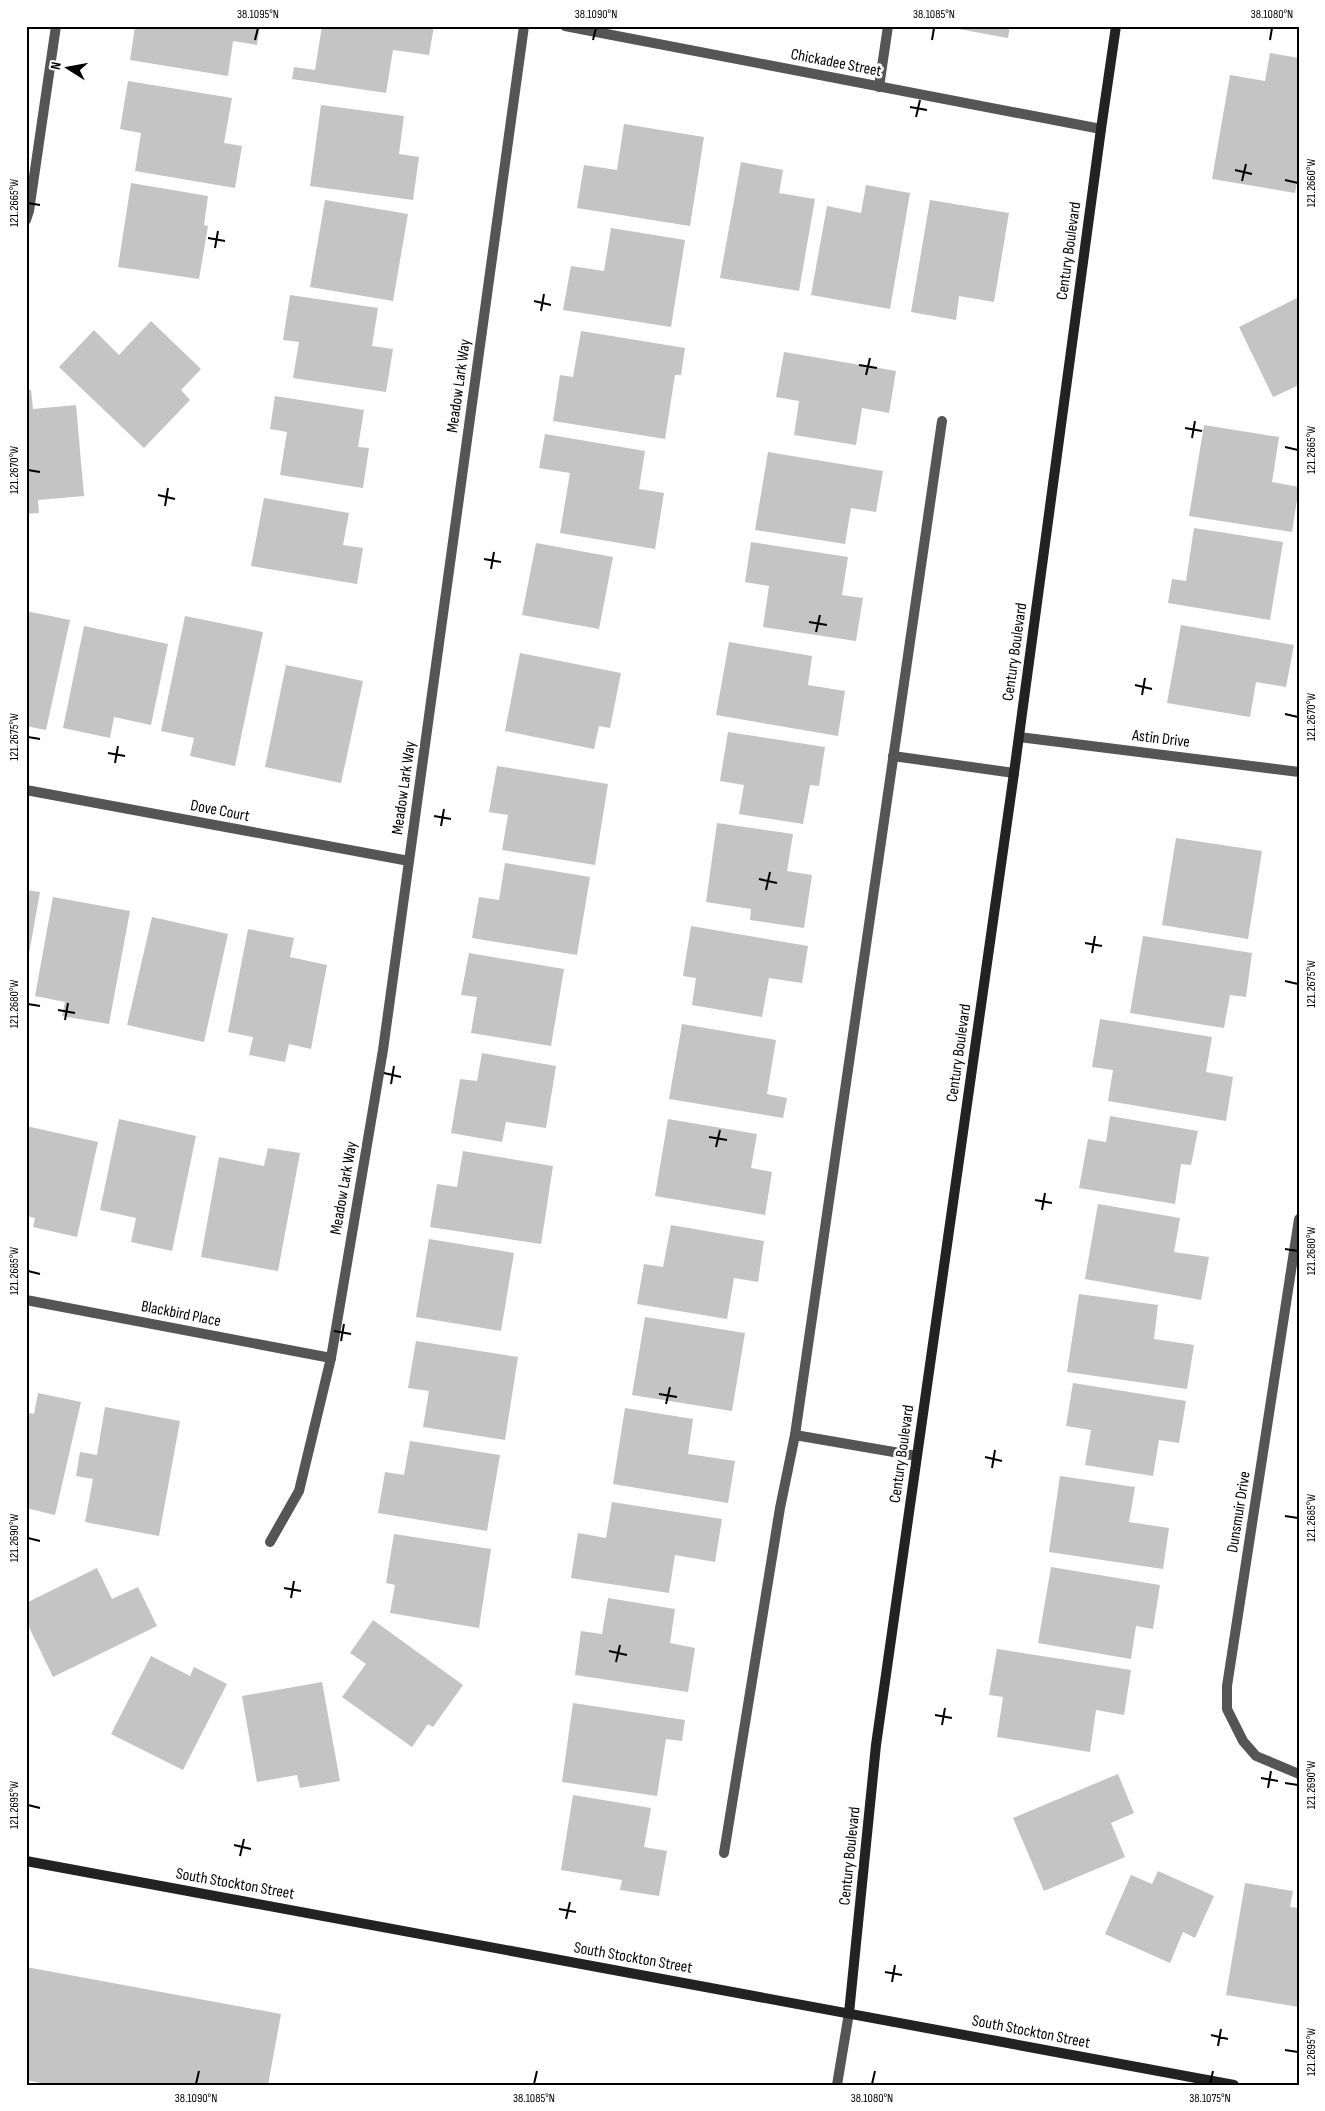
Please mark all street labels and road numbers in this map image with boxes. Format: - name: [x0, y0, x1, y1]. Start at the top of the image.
- street label: Chickadee Street: [789, 45, 883, 81]
- street label: Century Boulevard: [1053, 201, 1085, 301]
- street label: Meadow Lark Way: [443, 338, 475, 434]
- street label: Century Boulevard: [999, 602, 1031, 702]
- street label: Astin Drive: [1130, 726, 1191, 752]
- street label: Meadow Lark Way: [388, 740, 420, 836]
- street label: Dove Court: [189, 796, 251, 826]
- street label: Century Boulevard: [943, 1003, 975, 1103]
- street label: Meadow Lark Way: [326, 1140, 362, 1236]
- street label: Blackbird Place: [140, 1297, 222, 1331]
- street label: Century Boulevard: [886, 1404, 918, 1504]
- street label: Dunsmuir Drive: [1223, 1470, 1255, 1554]
- street label: Century Boulevard: [835, 1806, 865, 1906]
- street label: South Stockton Street: [174, 1864, 296, 1904]
- street label: South Stockton Street: [572, 1938, 694, 1978]
- street label: South Stockton Street: [970, 2011, 1092, 2053]

